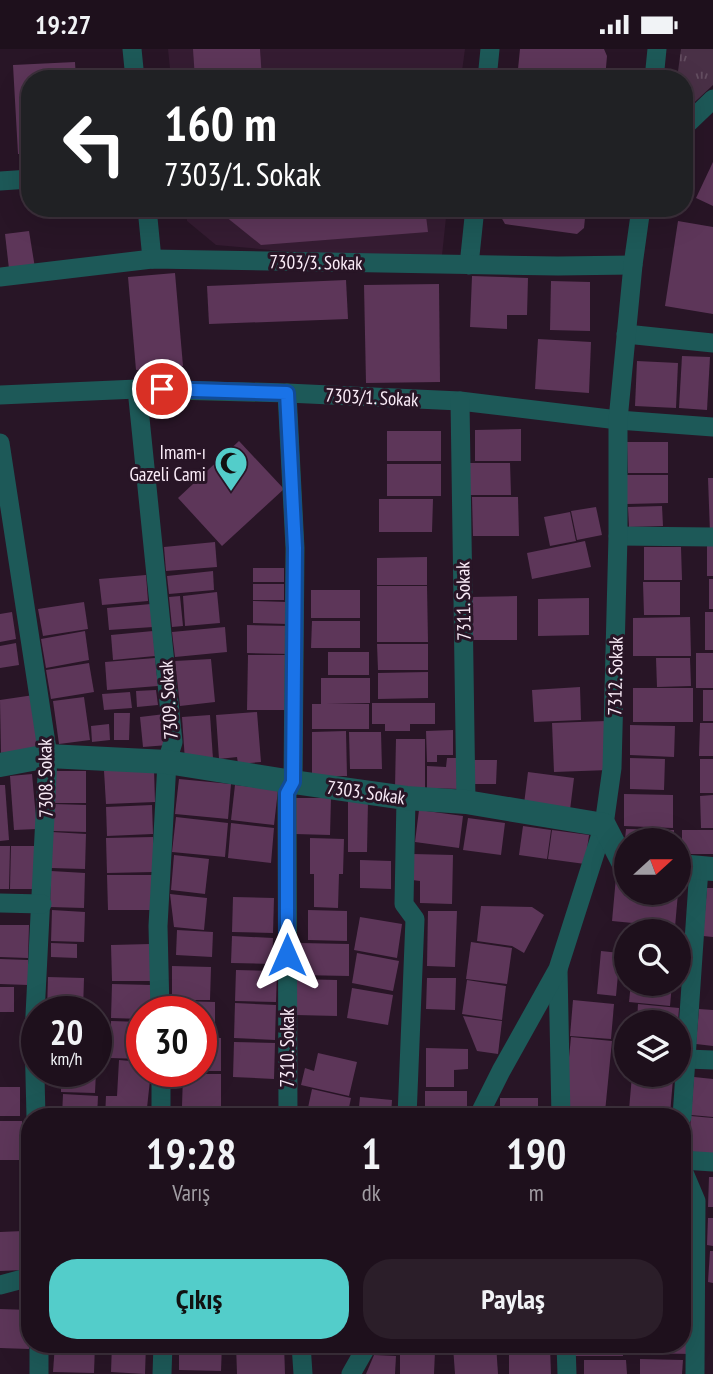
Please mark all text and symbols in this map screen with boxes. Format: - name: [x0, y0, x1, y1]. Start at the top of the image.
- text: 19:27: [35, 8, 91, 41]
- text: 160 m: [164, 91, 277, 155]
- icon: left: [49, 98, 140, 189]
- text: 7303/1. Sokak: [164, 153, 321, 195]
- street label: 7303/3. Sokak: [269, 249, 363, 275]
- pin: [132, 359, 192, 419]
- icon: arrive: [143, 370, 181, 408]
- street label: 7303/1. Sokak: [325, 383, 420, 411]
- place label: Imam-ı Gazeli Cami: [129, 440, 206, 486]
- mosque icon: Imam-ı Gazeli Cami: [212, 444, 250, 493]
- street label: 7311. Sokak: [450, 561, 476, 641]
- street label: 7312. Sokak: [602, 636, 628, 716]
- street label: 7309. Sokak: [153, 659, 183, 740]
- street label: 7308. Sokak: [32, 738, 58, 818]
- street label: 7303. Sokak: [325, 775, 407, 809]
- north arrow: [614, 828, 691, 905]
- map controls: [614, 828, 691, 1087]
- position arrow: [250, 918, 324, 992]
- button: search: [614, 919, 691, 996]
- speed limit sign: 30: [126, 996, 217, 1087]
- street label: 7310. Sokak: [275, 1008, 299, 1088]
- text: 20: [50, 1009, 83, 1055]
- button: layers: [614, 1010, 691, 1087]
- text: km/h: [51, 1047, 82, 1070]
- text: 19:28: [146, 1126, 237, 1181]
- text: 1: [361, 1126, 381, 1181]
- text: 190: [506, 1126, 566, 1181]
- text: Varış: [172, 1178, 210, 1207]
- text: dk: [362, 1178, 381, 1207]
- text: m: [529, 1178, 544, 1207]
- button: Çıkış: [49, 1259, 349, 1339]
- button: Paylaş: [363, 1259, 663, 1339]

